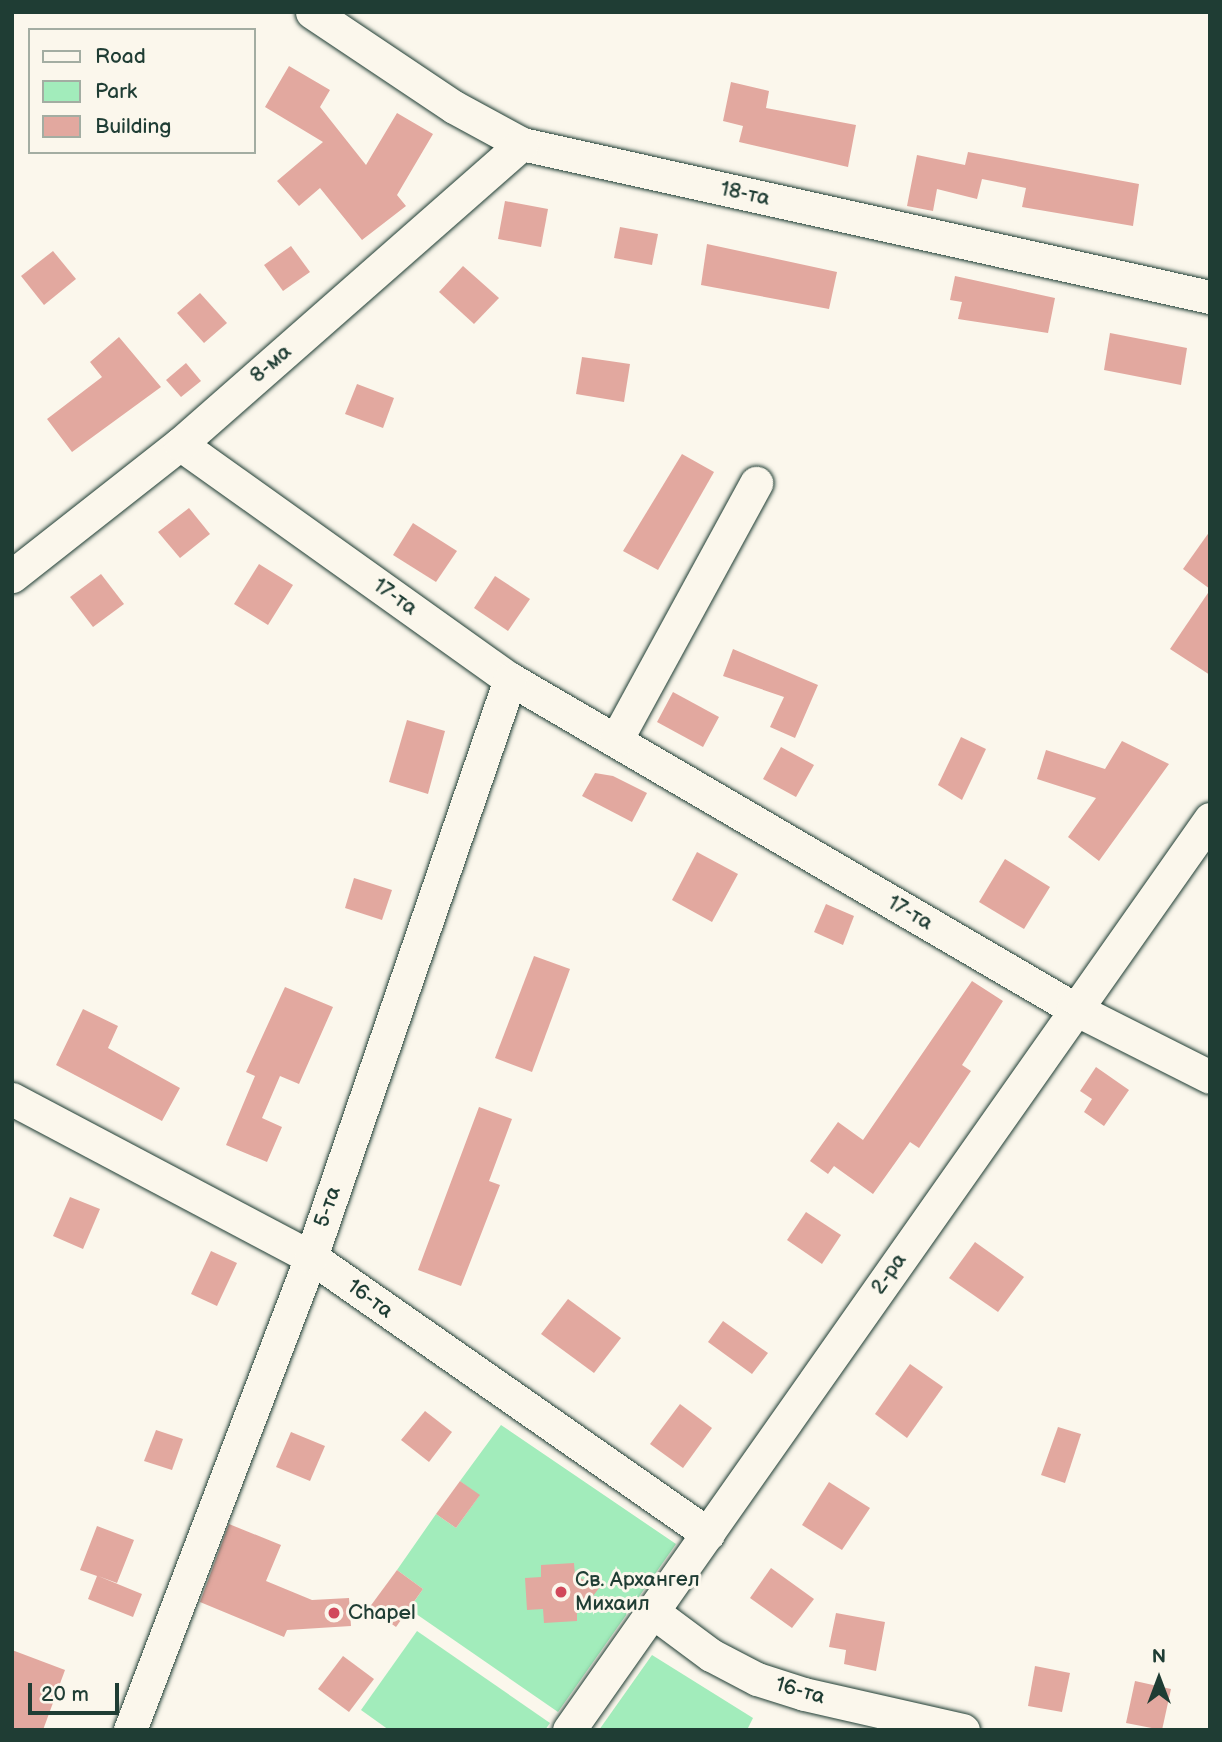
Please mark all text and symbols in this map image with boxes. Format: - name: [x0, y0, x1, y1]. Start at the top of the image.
- legend: [28, 28, 256, 154]
- text: Road: [95, 44, 146, 69]
- text: Park: [95, 79, 137, 104]
- text: Building: [95, 114, 171, 139]
- street label: 18-та: [718, 176, 772, 212]
- street label: 8-ма: [245, 339, 297, 389]
- street label: 17-та: [368, 573, 422, 621]
- street label: 17-та: [883, 890, 937, 936]
- street label: 5-та: [309, 1183, 347, 1231]
- street label: 2-ра: [866, 1249, 912, 1299]
- street label: 16-та: [342, 1274, 398, 1324]
- place label: Св. Архангел Михаил: [575, 1567, 700, 1617]
- marker: Св. Архангел Михаил: [553, 1584, 569, 1600]
- place label: Chapel: [348, 1600, 416, 1626]
- marker: Chapel: [326, 1605, 342, 1621]
- north arrow: [1124, 1644, 1194, 1714]
- text: N: [1152, 1646, 1166, 1669]
- scale bar: [32, 1668, 122, 1712]
- street label: 16-та: [772, 1672, 828, 1710]
- text: 20 m: [41, 1682, 89, 1707]

